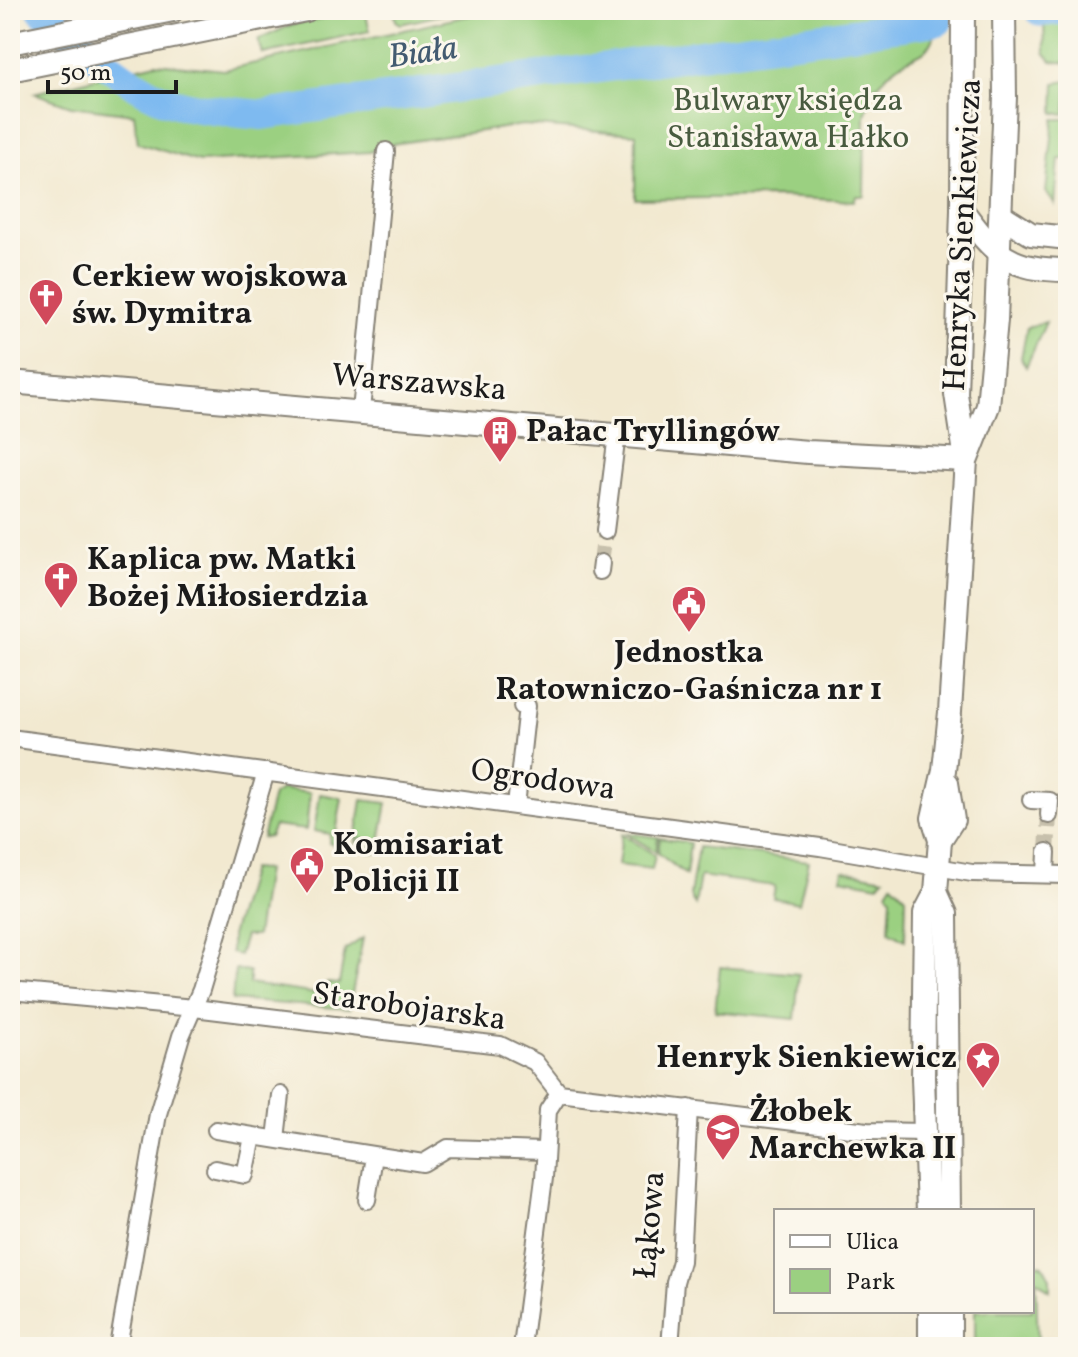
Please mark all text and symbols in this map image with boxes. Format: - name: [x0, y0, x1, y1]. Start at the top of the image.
- water label: Biała: [385, 26, 461, 82]
- scale bar: [48, 44, 176, 94]
- text: 50 m: [60, 57, 112, 91]
- street label: Henryka Sienkiewicza: [934, 78, 994, 392]
- park label: Bulwary księdza Stanisława Hałko: [667, 80, 909, 161]
- place label: Cerkiew wojskowa św. Dymitra: [72, 256, 348, 337]
- church icon: Cerkiew wojskowa św. Dymitra: [27, 277, 65, 327]
- street label: Warszawska: [330, 354, 508, 414]
- place label: Pałac Tryllingów: [526, 411, 780, 455]
- building icon: Pałac Tryllingów: [481, 414, 519, 464]
- place label: Kaplica pw. Matki Bożej Miłosierdzia: [87, 539, 369, 620]
- church icon: Kaplica pw. Matki Bożej Miłosierdzia: [42, 560, 80, 610]
- public building icon: Jednostka Ratowniczo-Gaśnicza nr 1: [670, 584, 708, 634]
- place label: Jednostka Ratowniczo-Gaśnicza nr 1: [496, 632, 882, 713]
- street label: Ogrodowa: [468, 749, 618, 813]
- place label: Komisariat Policji II: [333, 824, 503, 905]
- public building icon: Komisariat Policji II: [288, 845, 326, 895]
- street label: Starobojarska: [309, 973, 509, 1043]
- place label: Henryk Sienkiewicz: [656, 1037, 957, 1081]
- place icon: Henryk Sienkiewicz: [964, 1040, 1002, 1090]
- place label: Żłobek Marchewka II: [749, 1091, 956, 1172]
- school or university icon: Żłobek Marchewka II: [704, 1112, 742, 1162]
- street label: Łąkowa: [624, 1169, 678, 1281]
- legend: [774, 1209, 1034, 1313]
- text: Ulica: [846, 1226, 899, 1260]
- text: Park: [846, 1266, 895, 1300]

